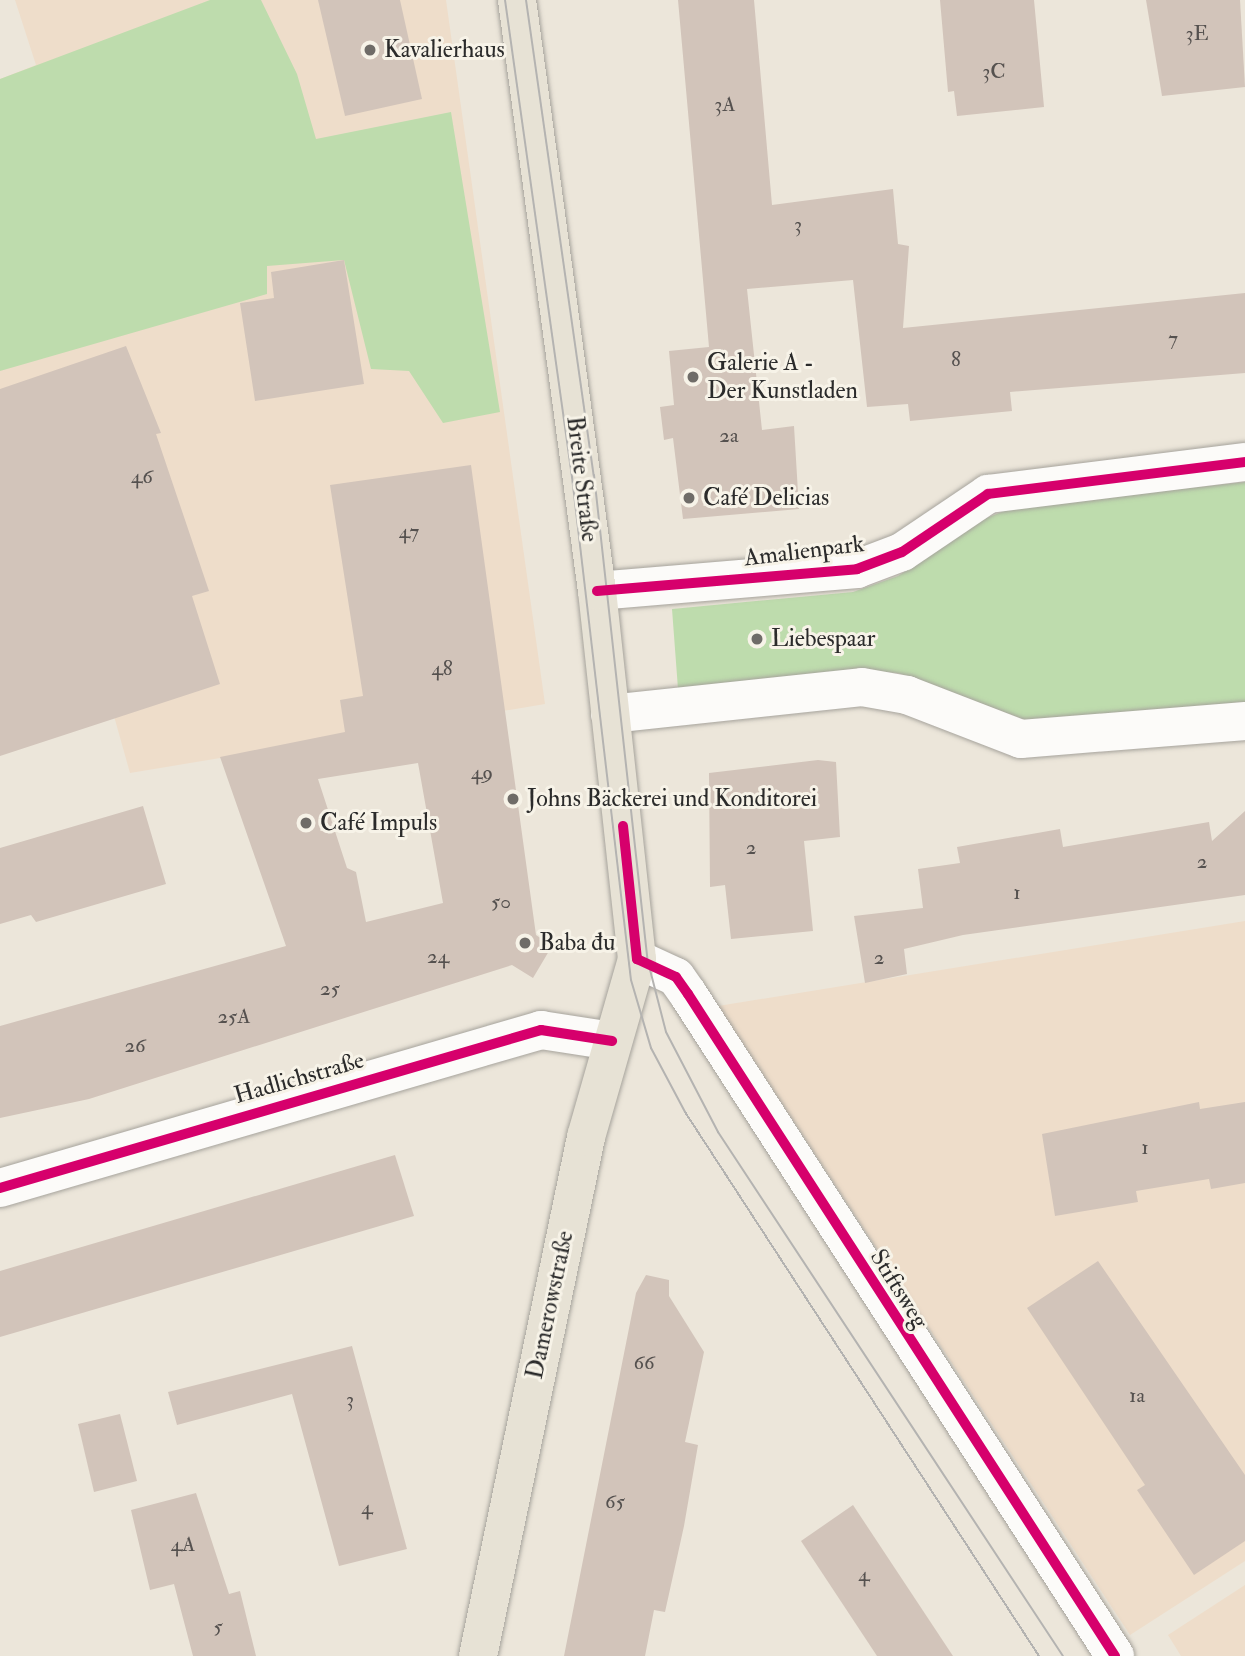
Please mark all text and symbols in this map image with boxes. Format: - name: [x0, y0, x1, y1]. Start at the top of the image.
- house number: 3E: [1185, 21, 1209, 47]
- place label: Kavalierhaus: [384, 36, 505, 64]
- marker: Kavalierhaus: [362, 42, 378, 58]
- house number: 3C: [982, 59, 1006, 85]
- house number: 3A: [714, 92, 736, 118]
- house number: 3: [794, 212, 802, 238]
- house number: 7: [1168, 326, 1178, 352]
- house number: 8: [951, 347, 961, 373]
- place label: Galerie A - Der Kunstladen: [707, 349, 858, 405]
- marker: Galerie A - Der Kunstladen: [685, 369, 701, 385]
- street label: Breite Straße: [560, 414, 604, 544]
- house number: 2a: [719, 423, 739, 449]
- house number: 46: [131, 464, 153, 490]
- place label: Café Delicias: [703, 484, 829, 512]
- marker: Café Delicias: [681, 490, 697, 506]
- house number: 47: [399, 519, 419, 545]
- street label: Amalienpark: [742, 529, 866, 573]
- place label: Liebespaar: [771, 625, 876, 653]
- marker: Liebespaar: [749, 631, 765, 647]
- house number: 48: [431, 656, 453, 682]
- house number: 49: [471, 760, 493, 786]
- place label: Johns Bäckerei und Konditorei: [527, 785, 817, 813]
- marker: Johns Bäckerei und Konditorei: [505, 791, 521, 807]
- place label: Café Impuls: [320, 809, 437, 837]
- marker: Café Impuls: [298, 815, 314, 831]
- house number: 2: [746, 835, 756, 861]
- house number: 2: [1197, 849, 1207, 875]
- house number: 1: [1013, 880, 1021, 906]
- house number: 50: [491, 889, 511, 915]
- place label: Baba đu: [539, 929, 616, 957]
- marker: Baba đu: [517, 935, 533, 951]
- house number: 24: [427, 944, 449, 970]
- house number: 2: [874, 945, 884, 971]
- house number: 25: [320, 976, 340, 1002]
- house number: 25A: [217, 1004, 251, 1030]
- house number: 26: [124, 1033, 146, 1059]
- street label: Hadlichstraße: [231, 1046, 367, 1110]
- house number: 1: [1141, 1135, 1149, 1161]
- street label: Damerowstraße: [520, 1228, 580, 1382]
- street label: Stiftsweg: [864, 1244, 934, 1334]
- house number: 66: [633, 1350, 655, 1376]
- house number: 1a: [1129, 1383, 1145, 1409]
- house number: 3: [346, 1387, 354, 1413]
- house number: 65: [605, 1489, 625, 1515]
- house number: 4: [361, 1495, 373, 1521]
- house number: 4A: [171, 1532, 195, 1558]
- house number: 4: [858, 1562, 870, 1588]
- house number: 5: [213, 1614, 223, 1640]

